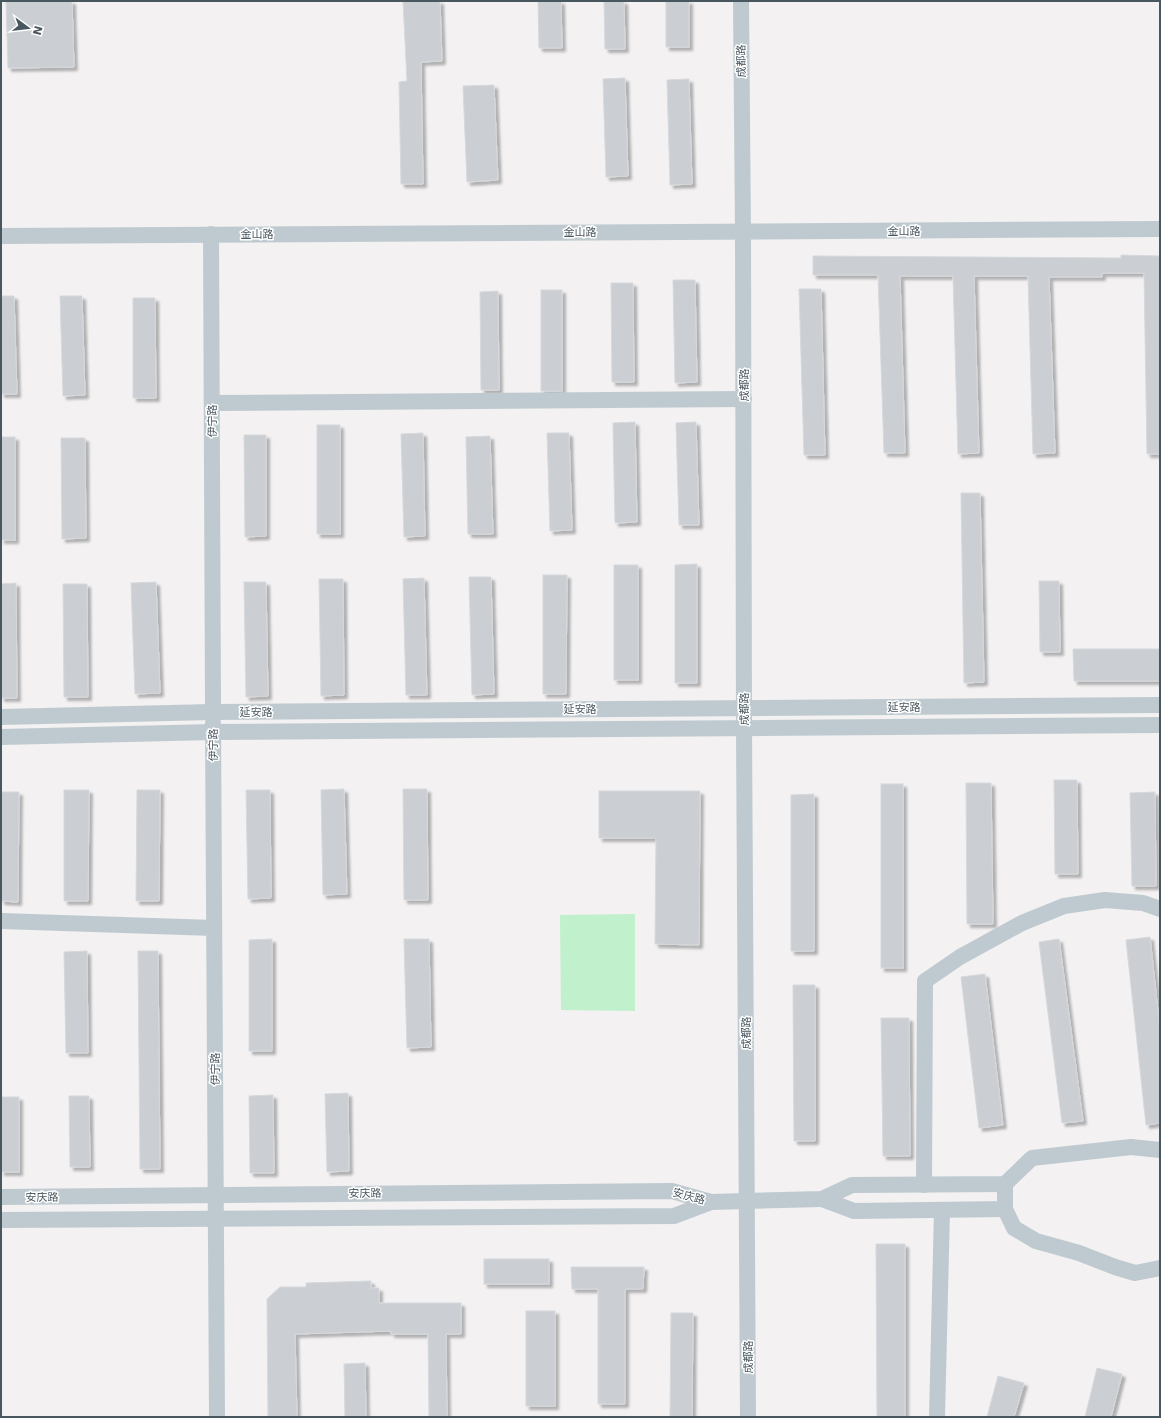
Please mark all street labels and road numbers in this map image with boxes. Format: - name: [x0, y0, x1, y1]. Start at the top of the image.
- street label: 成都路: [735, 44, 748, 78]
- street label: 金山路: [888, 225, 921, 238]
- street label: 金山路: [564, 226, 597, 239]
- street label: 金山路: [241, 228, 274, 241]
- street label: 成都路: [738, 369, 751, 402]
- street label: 伊宁路: [206, 405, 219, 438]
- street label: 成都路: [738, 693, 751, 726]
- street label: 延安路: [888, 701, 921, 714]
- street label: 延安路: [564, 703, 597, 716]
- street label: 延安路: [240, 706, 273, 719]
- street label: 伊宁路: [207, 729, 220, 762]
- street label: 成都路: [740, 1017, 753, 1050]
- street label: 伊宁路: [209, 1053, 222, 1086]
- street label: 安庆路: [671, 1186, 706, 1207]
- street label: 安庆路: [348, 1187, 382, 1200]
- street label: 安庆路: [25, 1191, 59, 1204]
- street label: 成都路: [742, 1341, 755, 1374]

